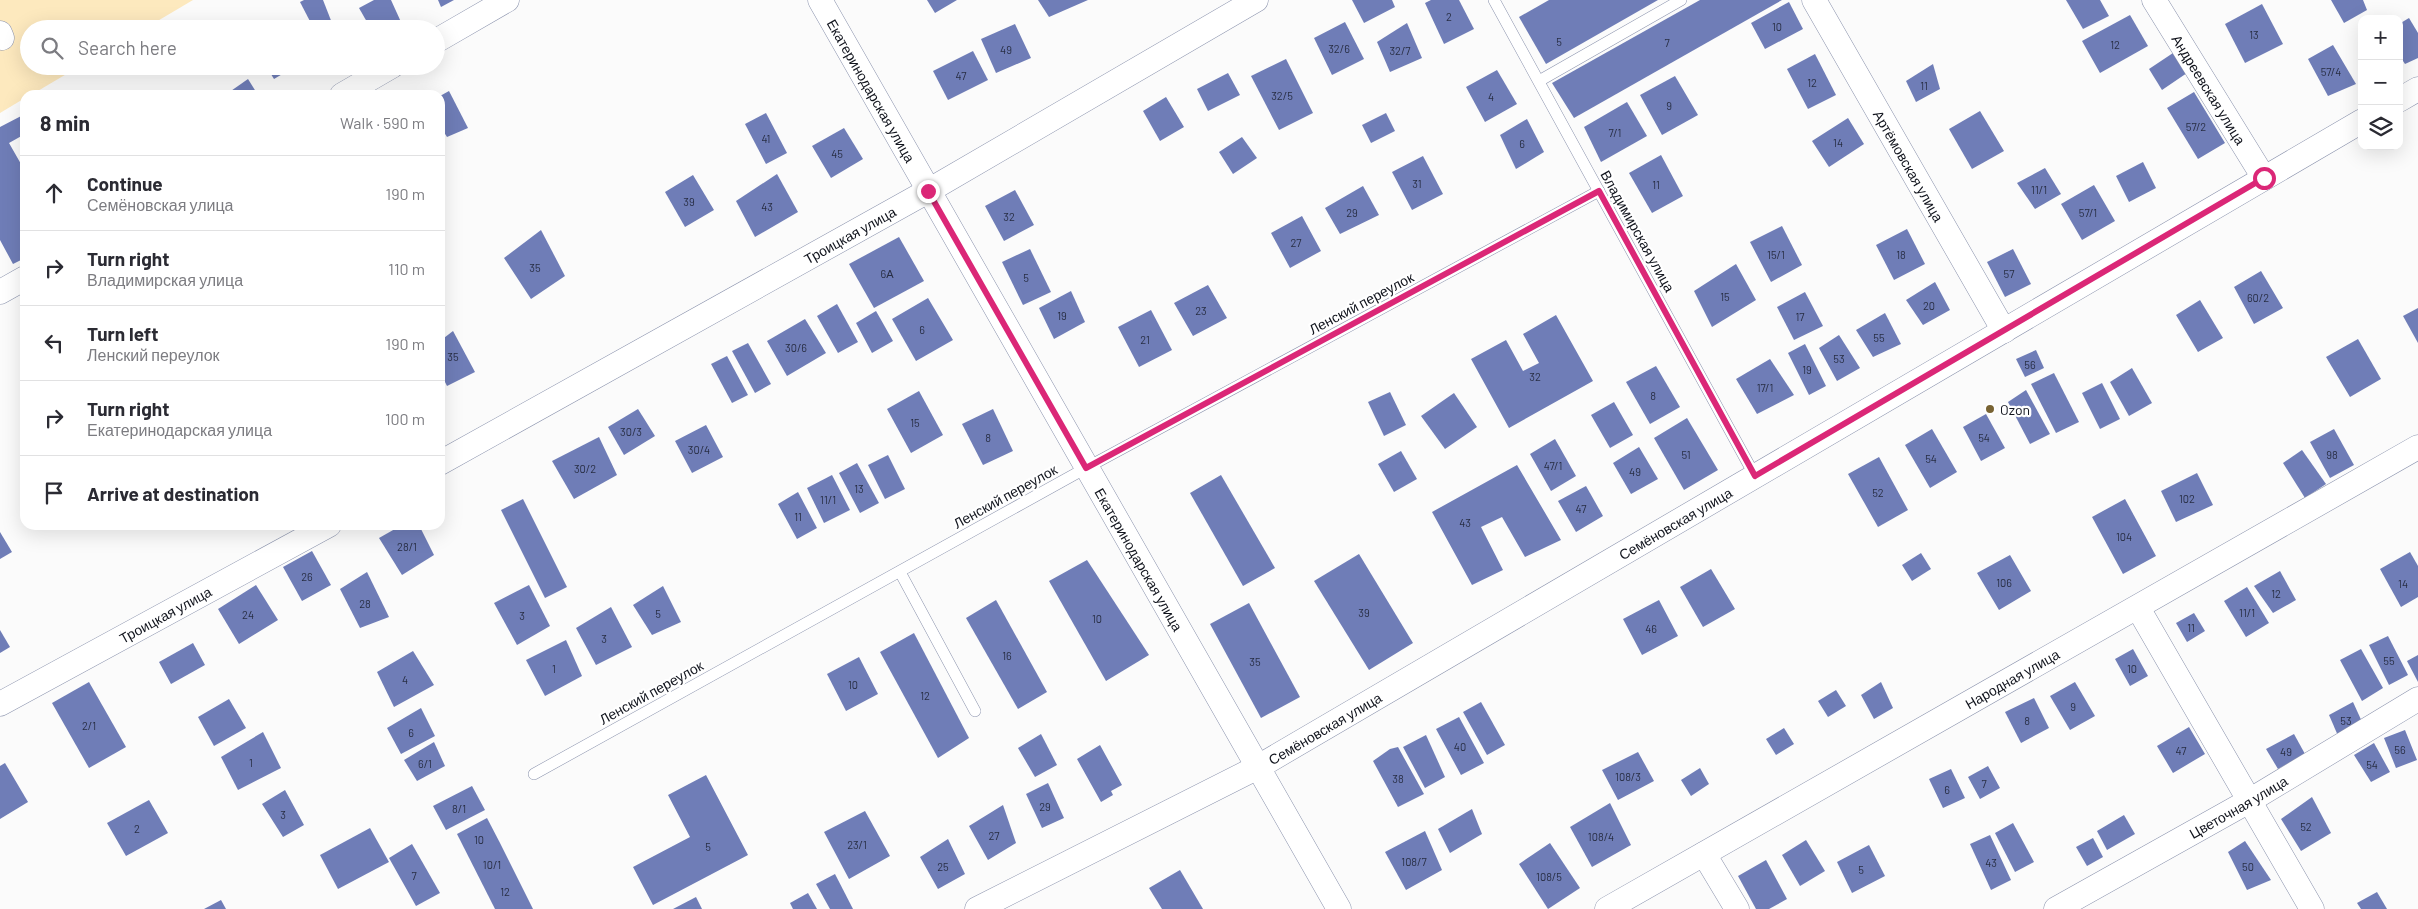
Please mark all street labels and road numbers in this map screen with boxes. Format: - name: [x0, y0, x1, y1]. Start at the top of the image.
- street label: Екатеринодарская улица: [824, 16, 919, 165]
- street label: Андреевская улица: [2169, 31, 2250, 148]
- street label: Артёмовская улица: [1870, 107, 1948, 225]
- street label: Владимирская улица: [1597, 167, 1679, 295]
- street label: Троицкая улица: [801, 202, 899, 267]
- street label: Ленский переулок: [1306, 268, 1417, 338]
- street label: Ленский переулок: [950, 460, 1061, 532]
- street label: Семёновская улица: [1615, 483, 1735, 563]
- street label: Екатеринодарская улица: [1092, 485, 1187, 634]
- street label: Троицкая улица: [116, 582, 214, 646]
- street label: Народная улица: [1962, 645, 2062, 712]
- street label: Ленский переулок: [596, 656, 707, 728]
- street label: Семёновская улица: [1265, 688, 1384, 768]
- street label: Цветочная улица: [2186, 771, 2290, 841]

